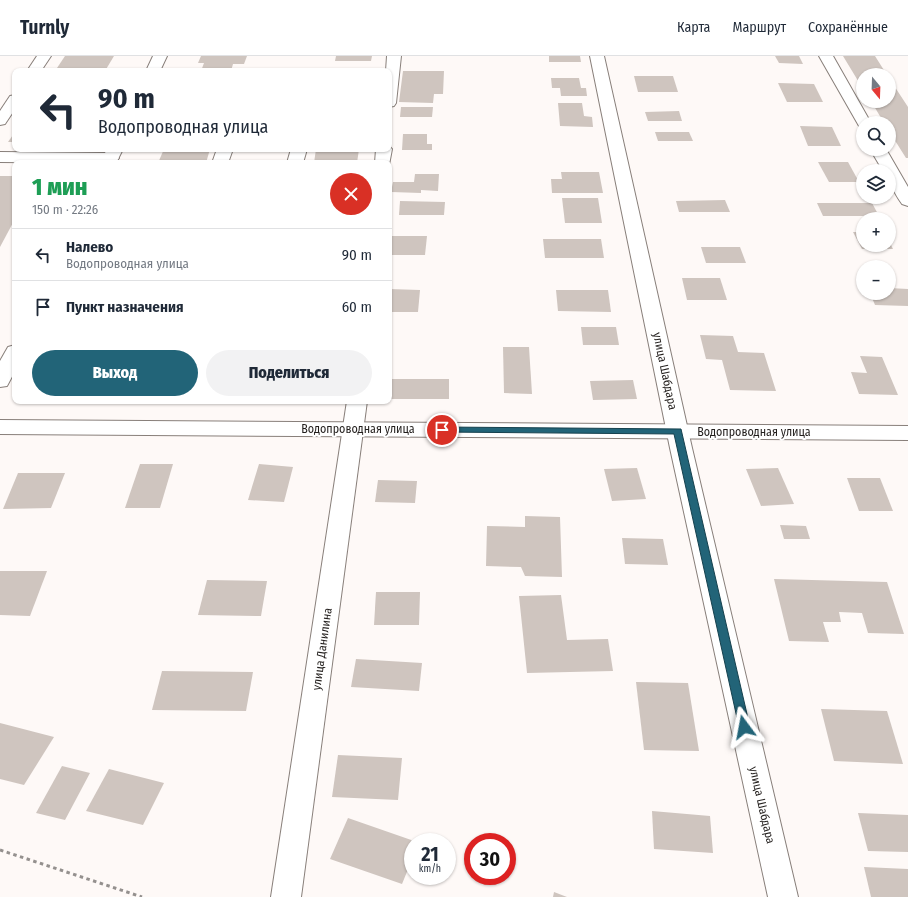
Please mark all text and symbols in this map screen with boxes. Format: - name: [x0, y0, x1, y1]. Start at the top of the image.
- text: Turnly: [20, 16, 69, 39]
- text: Карта: [677, 19, 710, 36]
- text: Маршрут: [732, 19, 786, 36]
- text: Сохранённые: [808, 19, 888, 36]
- north arrow: [856, 68, 896, 108]
- map controls: [856, 68, 896, 300]
- text: 90 m: [98, 82, 155, 115]
- icon: left: [32, 84, 84, 136]
- text: Водопроводная улица: [98, 116, 268, 138]
- button: search: [856, 116, 896, 156]
- button: layers: [856, 164, 896, 204]
- text: 1 мин: [32, 173, 87, 201]
- button: close: [330, 173, 372, 215]
- text: 150 m · 22:26: [32, 202, 98, 217]
- button: +: [856, 212, 896, 252]
- text: Налево: [66, 238, 113, 256]
- icon: left: [32, 244, 54, 266]
- text: 90 m: [342, 246, 372, 264]
- text: Водопроводная улица: [66, 256, 189, 271]
- button: −: [856, 260, 896, 300]
- icon: arrive: [32, 296, 54, 318]
- text: Пункт назначения: [66, 298, 184, 316]
- text: 60 m: [342, 298, 372, 316]
- street label: улица Шабдара: [650, 331, 680, 411]
- button: Выход: [32, 350, 198, 396]
- button: Поделиться: [206, 350, 372, 396]
- pin: [425, 413, 459, 447]
- icon: arrive: [431, 419, 453, 441]
- street label: Водопроводная улица: [301, 422, 415, 436]
- street label: Водопроводная улица: [697, 425, 811, 439]
- street label: улица Данилина: [309, 607, 335, 691]
- position arrow: [723, 706, 765, 748]
- street label: улица Шабдара: [746, 765, 778, 845]
- speed limit sign: 30: [464, 833, 516, 885]
- text: 21: [421, 842, 439, 866]
- text: km/h: [419, 863, 441, 875]

